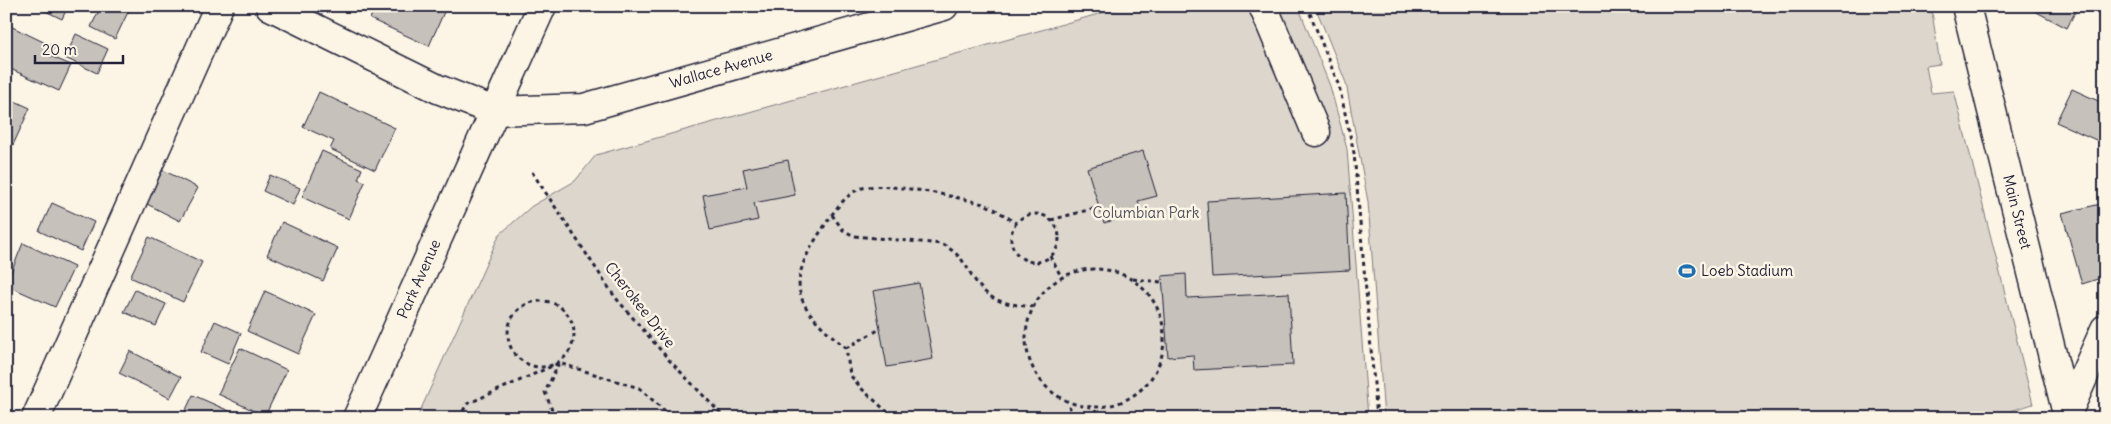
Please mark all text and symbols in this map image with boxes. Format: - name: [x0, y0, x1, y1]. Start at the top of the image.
- scale bar: [35, 32, 122, 64]
- text: 20 m: [42, 40, 77, 59]
- street label: Wallace Avenue: [667, 45, 775, 92]
- street label: Main Street: [1999, 173, 2036, 251]
- park label: Columbian Park: [1093, 203, 1200, 222]
- street label: Park Avenue: [393, 236, 444, 321]
- street label: Cherokee Drive: [601, 258, 680, 351]
- sports icon: Loeb Stadium: [1677, 261, 1697, 281]
- place label: Loeb Stadium: [1701, 261, 1793, 280]

